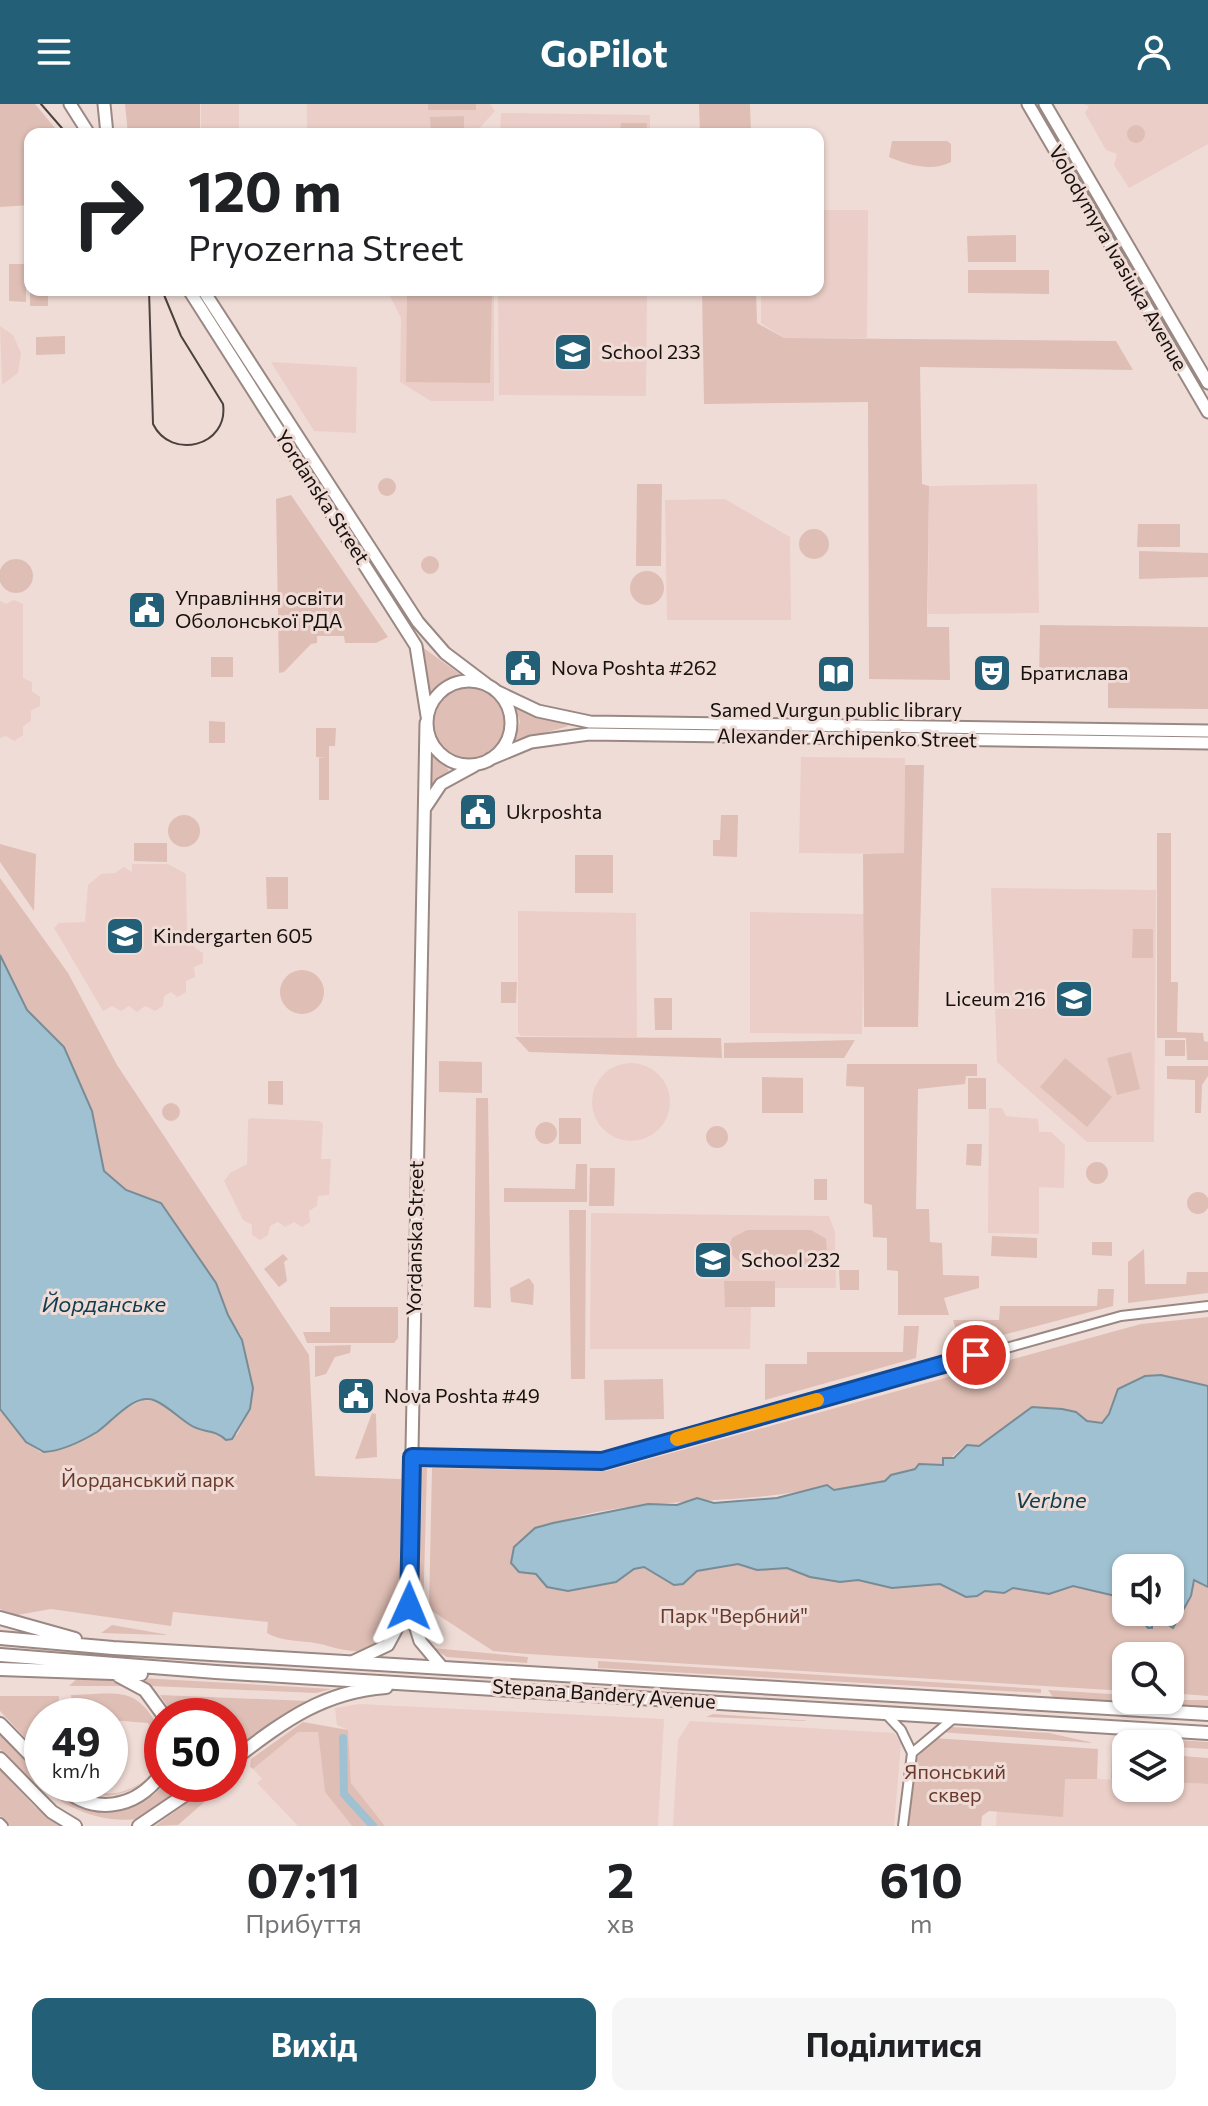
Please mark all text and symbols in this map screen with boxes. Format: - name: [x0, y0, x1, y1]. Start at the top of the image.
- icon: menu: [32, 30, 76, 74]
- text: GoPilot: [540, 30, 668, 74]
- icon: person: [1132, 30, 1176, 74]
- street label: Volodymyra Ivasiuka Avenue: [1044, 141, 1193, 374]
- text: 120 m: [188, 155, 342, 224]
- icon: right: [56, 160, 160, 264]
- text: Pryozerna Street: [188, 224, 464, 268]
- school or university icon: School 233: [552, 331, 594, 373]
- place label: School 233: [601, 339, 701, 363]
- street label: Yordanska Street: [271, 425, 375, 568]
- place label: Управління освіти Оболонської РДА: [175, 585, 344, 632]
- public building icon: Управління освіти Оболонської РДА: [126, 589, 168, 631]
- public building icon: Nova Poshta #262: [502, 647, 544, 689]
- theatre icon: Братислава: [971, 652, 1013, 694]
- library icon: Samed Vurgun public library: [815, 653, 857, 695]
- place label: Nova Poshta #262: [551, 655, 717, 679]
- place label: Братислава: [1020, 660, 1128, 684]
- place label: Samed Vurgun public library: [710, 697, 962, 721]
- street label: Alexander Archipenko Street: [717, 723, 977, 751]
- public building icon: Ukrposhta: [457, 791, 499, 833]
- place label: Ukrposhta: [506, 799, 602, 823]
- school or university icon: Kindergarten 605: [104, 915, 146, 957]
- place label: Kindergarten 605: [153, 923, 313, 947]
- school or university icon: Liceum 216: [1053, 978, 1095, 1020]
- place label: Liceum 216: [945, 986, 1046, 1010]
- street label: Yordanska Street: [401, 1160, 427, 1316]
- school or university icon: School 232: [692, 1239, 734, 1281]
- place label: School 232: [741, 1247, 840, 1271]
- water label: Йорданське: [42, 1290, 167, 1317]
- pin: [942, 1321, 1010, 1389]
- icon: arrive: [954, 1333, 998, 1377]
- public building icon: Nova Poshta #49: [335, 1375, 377, 1417]
- place label: Nova Poshta #49: [384, 1383, 540, 1407]
- park label: Йорданський парк: [61, 1467, 235, 1491]
- water label: Verbne: [1015, 1486, 1087, 1513]
- map controls: [1112, 1554, 1184, 1802]
- button: sound: [1112, 1554, 1184, 1626]
- position arrow: [367, 1564, 451, 1648]
- park label: Парк "Вербний": [660, 1603, 808, 1627]
- button: search: [1112, 1642, 1184, 1714]
- street label: Stepana Bandery Avenue: [492, 1673, 717, 1713]
- speed limit sign: 50: [144, 1698, 248, 1802]
- text: 49: [51, 1715, 101, 1764]
- button: layers: [1112, 1730, 1184, 1802]
- text: km/h: [52, 1758, 100, 1782]
- park label: Японський сквер: [904, 1759, 1006, 1806]
- text: 07:11: [246, 1849, 360, 1908]
- text: 2: [607, 1849, 634, 1908]
- text: 610: [880, 1849, 963, 1908]
- text: Прибуття: [245, 1907, 362, 1938]
- text: хв: [607, 1907, 634, 1938]
- text: m: [910, 1907, 933, 1938]
- button: Вихід: [32, 1998, 596, 2090]
- button: Поділитися: [612, 1998, 1176, 2090]

